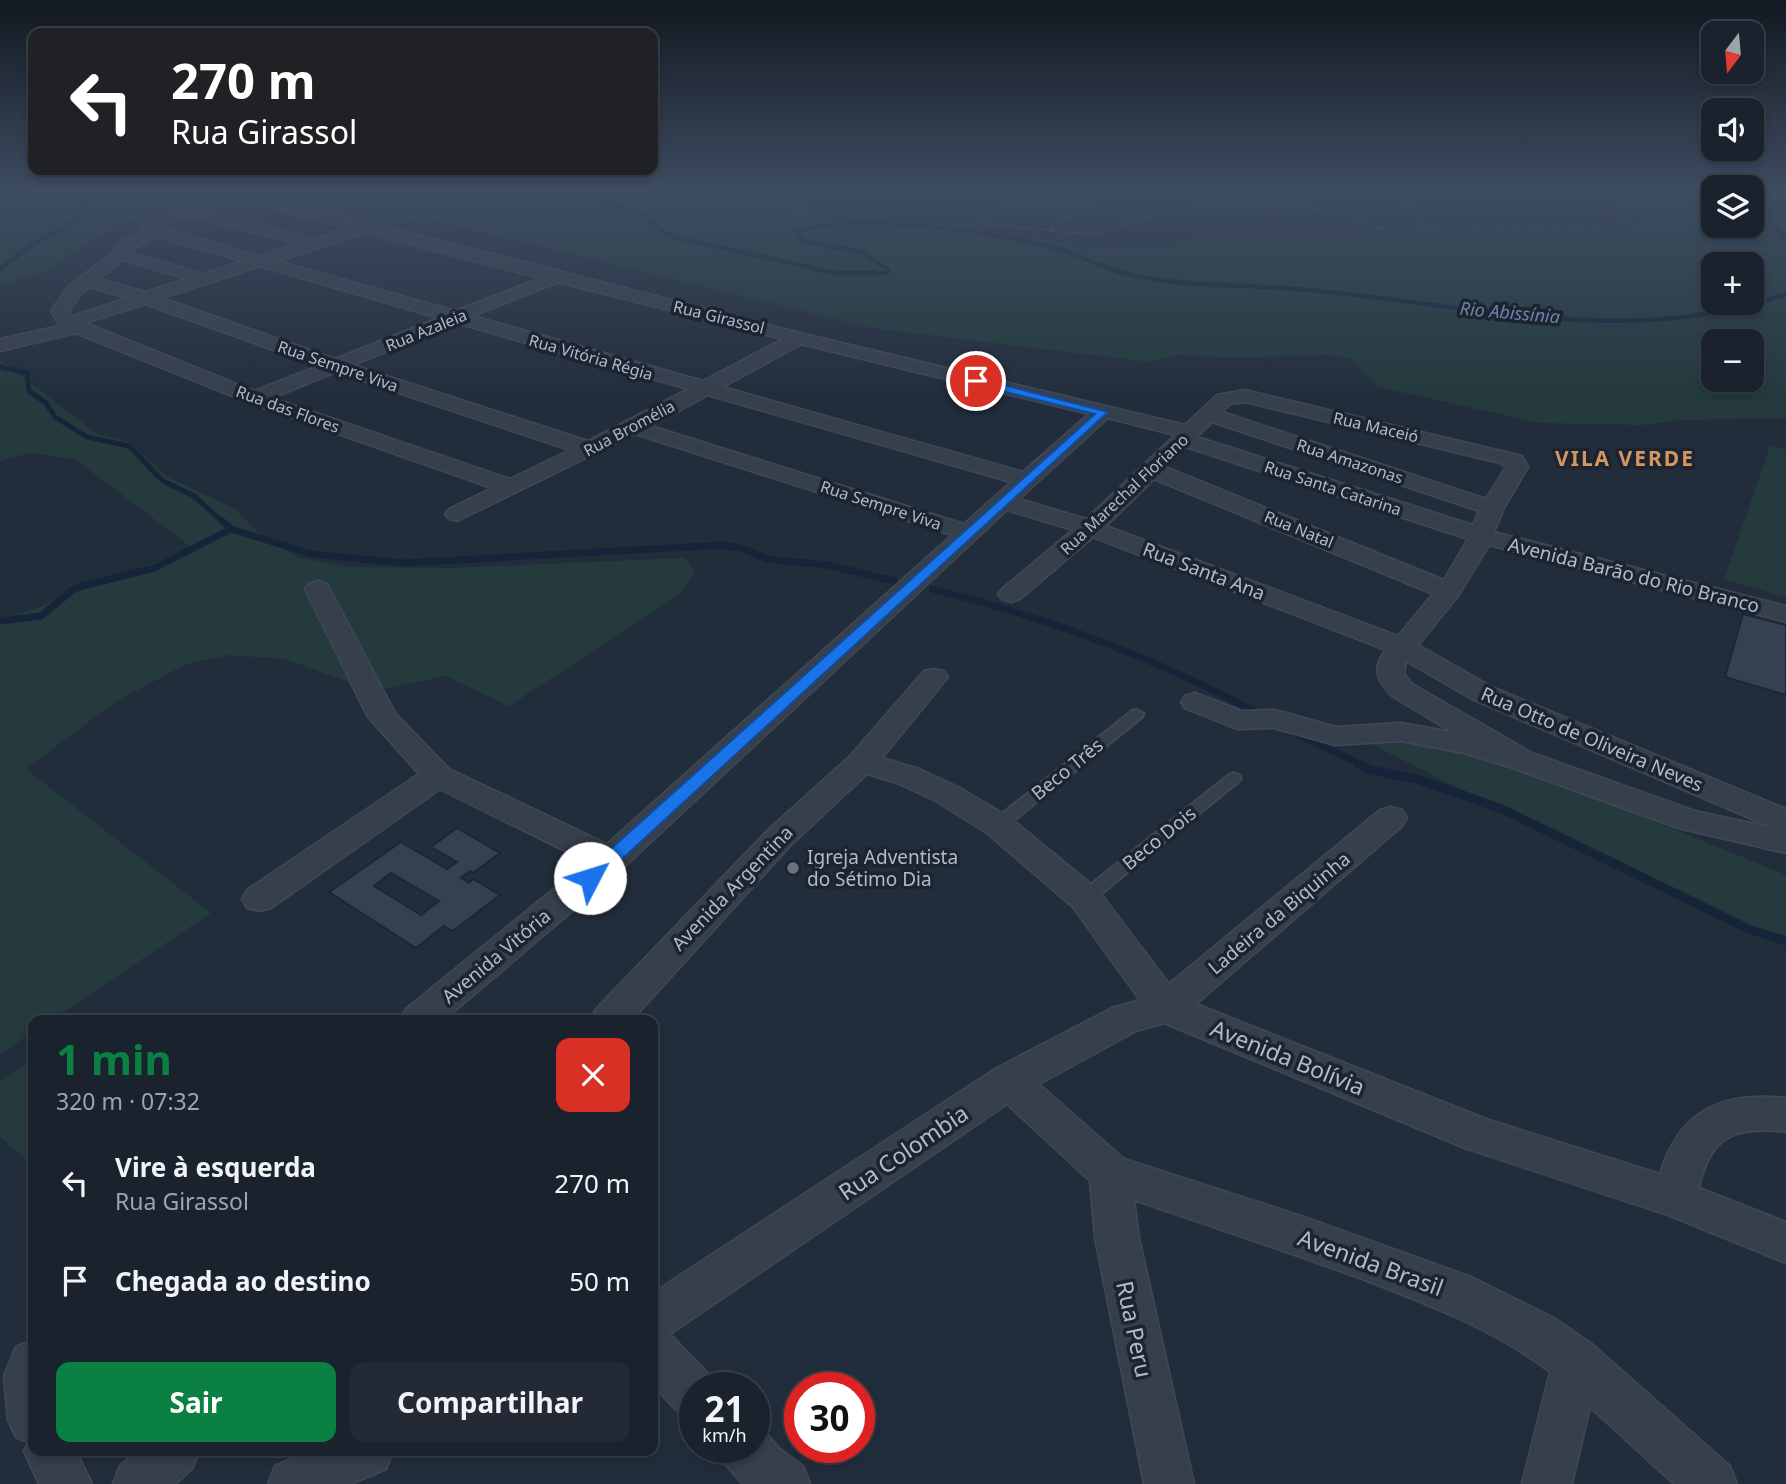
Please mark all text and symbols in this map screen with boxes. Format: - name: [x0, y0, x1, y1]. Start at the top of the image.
- north arrow: [1701, 21, 1764, 84]
- map controls: [1701, 21, 1764, 392]
- text: 270 m: [171, 47, 316, 113]
- icon: left: [56, 56, 147, 147]
- button: sound: [1701, 98, 1764, 161]
- text: Rua Girassol: [171, 110, 357, 153]
- button: layers: [1701, 175, 1764, 238]
- button: +: [1701, 252, 1764, 315]
- street label: Rua Girassol: [671, 295, 767, 339]
- water label: Rio Abissínia: [1459, 296, 1561, 328]
- street label: Rua Azaleia: [382, 304, 470, 356]
- street label: Rua Vitória Régia: [526, 329, 656, 385]
- button: −: [1701, 329, 1764, 392]
- street label: Rua Sempre Viva: [275, 335, 401, 397]
- pin: [946, 351, 1006, 411]
- icon: arrive: [957, 362, 995, 400]
- street label: Rua das Flores: [233, 380, 343, 438]
- street label: Rua Bromélia: [579, 395, 679, 461]
- street label: Rua Maceió: [1331, 406, 1421, 448]
- street label: Rua Marechal Floriano: [1055, 429, 1193, 559]
- street label: Rua Amazonas: [1294, 433, 1406, 489]
- district label: VILA VERDE: [1555, 444, 1695, 472]
- street label: Rua Santa Catarina: [1262, 455, 1404, 521]
- street label: Rua Sempre Viva: [818, 475, 944, 535]
- street label: Rua Natal: [1261, 505, 1337, 553]
- street label: Avenida Barão do Rio Branco: [1506, 531, 1762, 619]
- street label: Rua Santa Ana: [1139, 536, 1269, 606]
- street label: Rua Otto de Oliveira Neves: [1477, 680, 1707, 798]
- street label: Beco Três: [1026, 732, 1108, 806]
- street label: Beco Dois: [1117, 800, 1201, 876]
- street label: Avenida Argentina: [665, 820, 799, 956]
- position arrow: [553, 841, 627, 915]
- place label: Igreja Adventista do Sétimo Dia: [807, 844, 958, 892]
- street label: Ladeira da Biquinha: [1202, 846, 1356, 980]
- marker: Igreja Adventista do Sétimo Dia: [785, 860, 801, 876]
- street label: Avenida Vitória: [436, 903, 556, 1009]
- street label: Avenida Bolívia: [1206, 1011, 1370, 1103]
- text: 1 min: [56, 1030, 172, 1087]
- button: close: [556, 1038, 630, 1112]
- text: 320 m · 07:32: [56, 1085, 200, 1117]
- street label: Rua Colombia: [832, 1097, 974, 1207]
- text: Vire à esquerda: [115, 1149, 316, 1185]
- icon: left: [56, 1164, 94, 1202]
- text: 270 m: [554, 1165, 630, 1201]
- text: Rua Girassol: [115, 1185, 249, 1217]
- street label: Avenida Brasil: [1294, 1221, 1448, 1303]
- icon: arrive: [56, 1262, 94, 1300]
- text: Chegada ao destino: [115, 1263, 371, 1299]
- text: 50 m: [569, 1263, 630, 1299]
- street label: Rua Peru: [1109, 1278, 1161, 1380]
- button: Sair: [56, 1362, 336, 1442]
- button: Compartilhar: [350, 1362, 630, 1442]
- speed limit sign: 30: [784, 1372, 875, 1463]
- text: 21: [704, 1385, 745, 1432]
- text: km/h: [702, 1423, 747, 1447]

